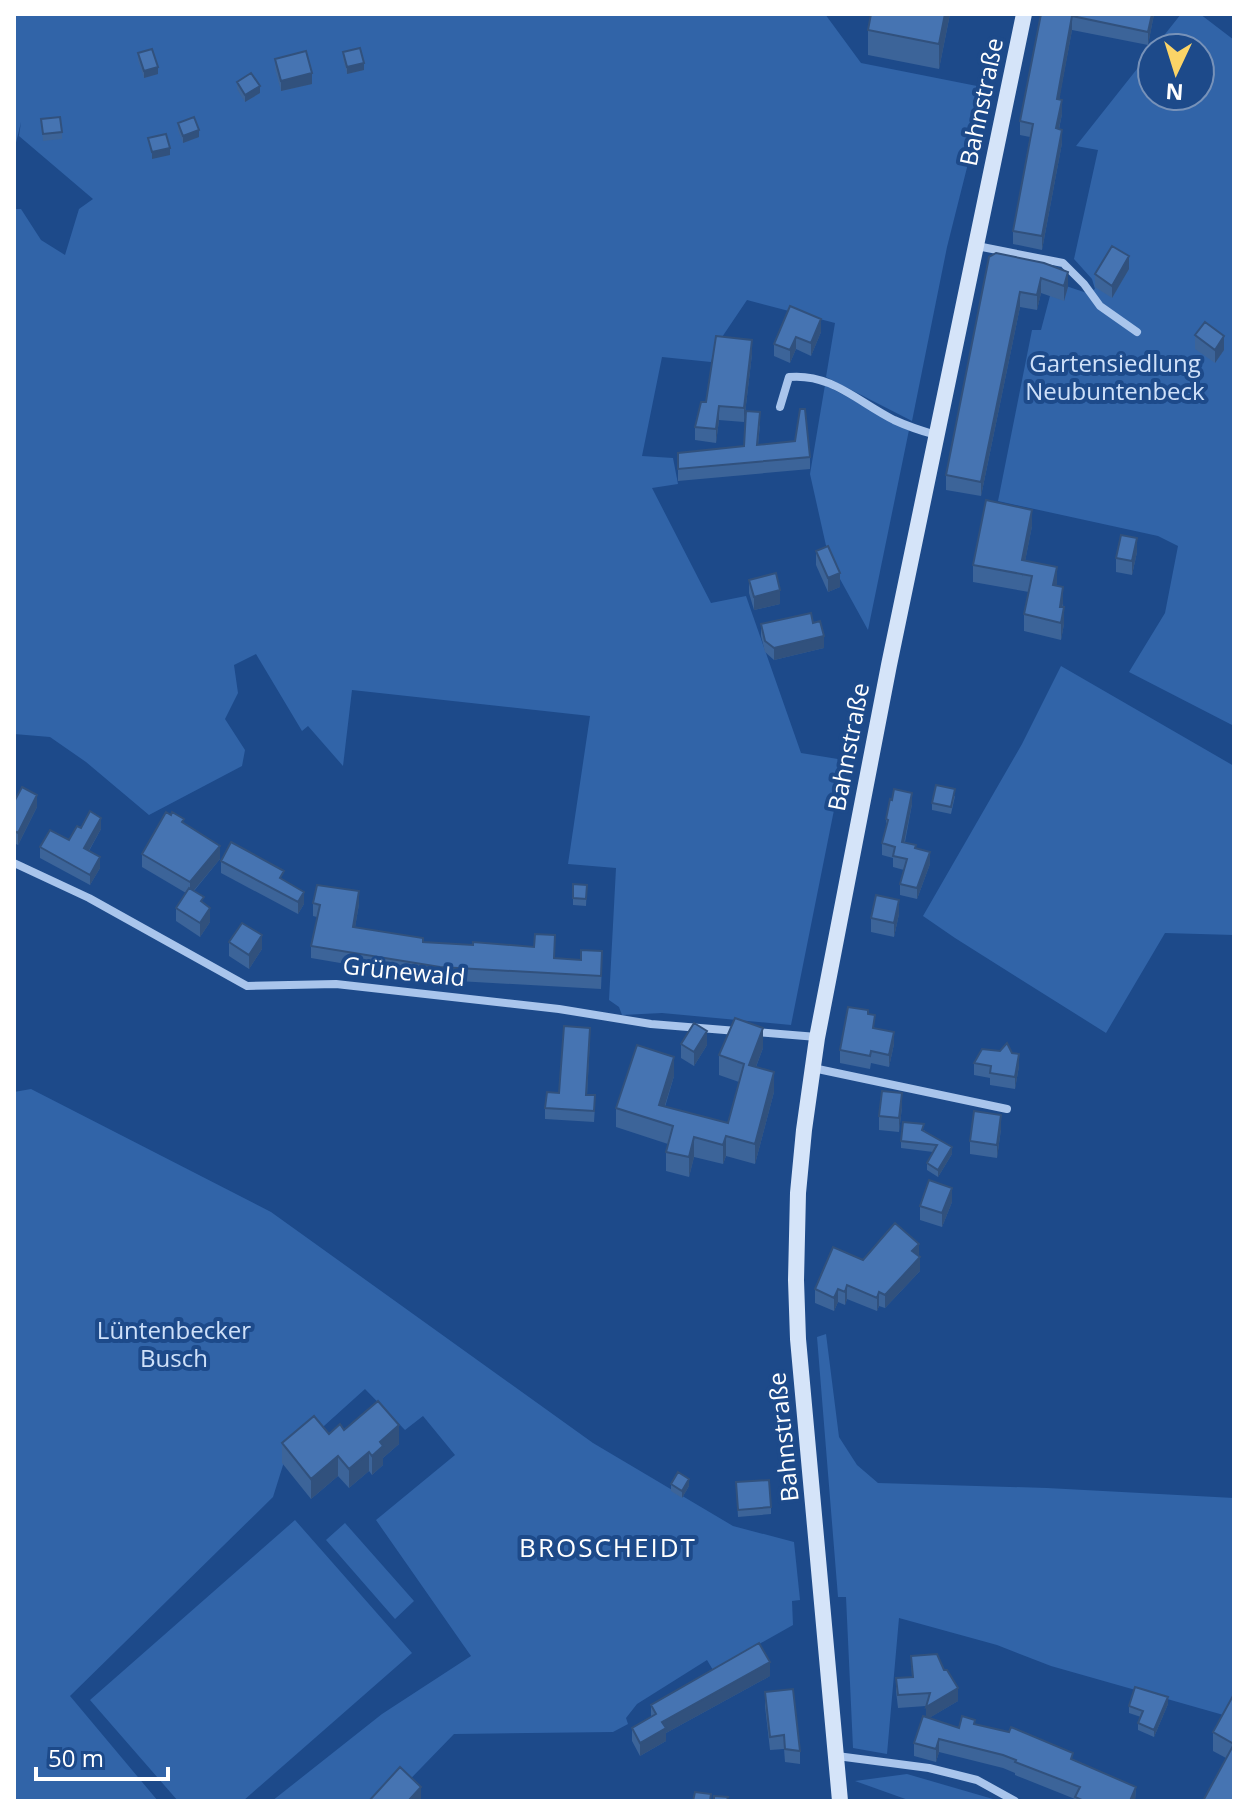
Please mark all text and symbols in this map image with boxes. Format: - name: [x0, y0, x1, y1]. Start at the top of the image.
- north arrow: [1136, 32, 1216, 112]
- street label: Bahnstraße: [951, 35, 1010, 169]
- text: N: [1165, 77, 1185, 109]
- park label: Gartensiedlung Neubuntenbeck: [1025, 346, 1205, 407]
- street label: Bahnstraße: [819, 680, 876, 814]
- street label: Grünewald: [341, 948, 467, 993]
- park label: Lüntenbecker Busch: [97, 1313, 251, 1374]
- street label: Bahnstraße: [759, 1371, 806, 1503]
- district label: BROSCHEIDT: [519, 1529, 697, 1565]
- scale bar: [36, 1731, 168, 1781]
- text: 50 m: [48, 1741, 104, 1774]

